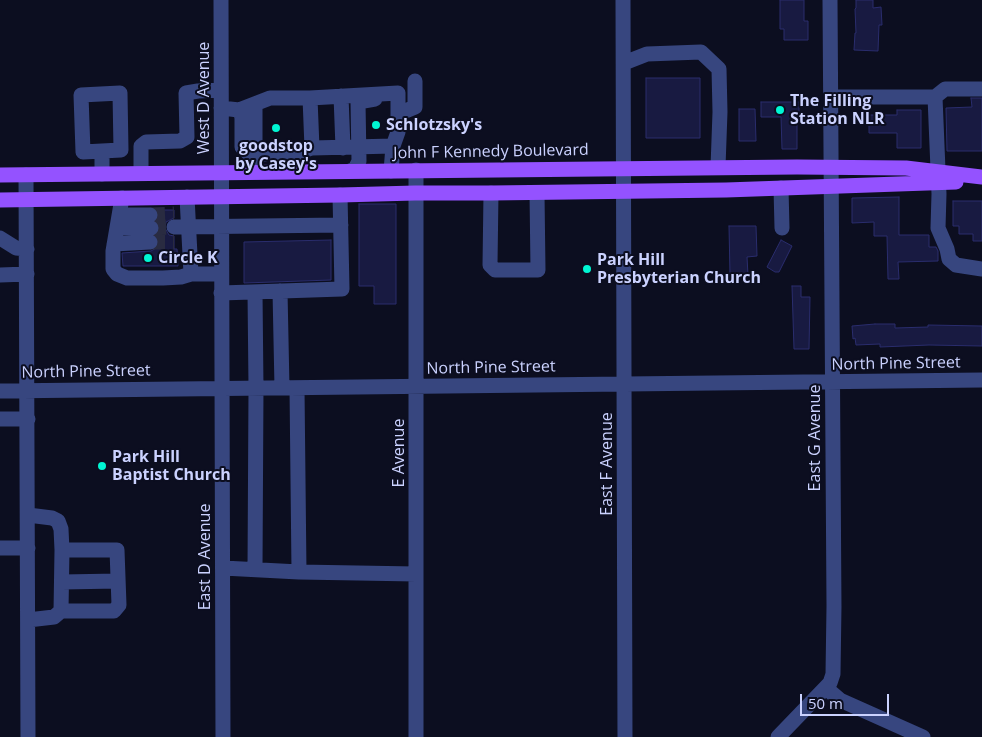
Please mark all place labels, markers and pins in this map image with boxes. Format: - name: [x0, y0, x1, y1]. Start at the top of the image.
- place label: The Filling Station NLR: [790, 91, 884, 129]
- marker: The Filling Station NLR: [774, 104, 786, 116]
- place label: Schlotzsky's: [386, 115, 482, 135]
- marker: Schlotzsky's: [370, 119, 382, 131]
- marker: goodstop by Casey's: [270, 122, 282, 134]
- place label: goodstop by Casey's: [235, 136, 317, 174]
- place label: Circle K: [158, 248, 218, 268]
- place label: Park Hill Presbyterian Church: [597, 250, 761, 288]
- marker: Circle K: [142, 252, 154, 264]
- marker: Park Hill Presbyterian Church: [581, 263, 593, 275]
- place label: Park Hill Baptist Church: [112, 447, 231, 485]
- marker: Park Hill Baptist Church: [96, 460, 108, 472]

